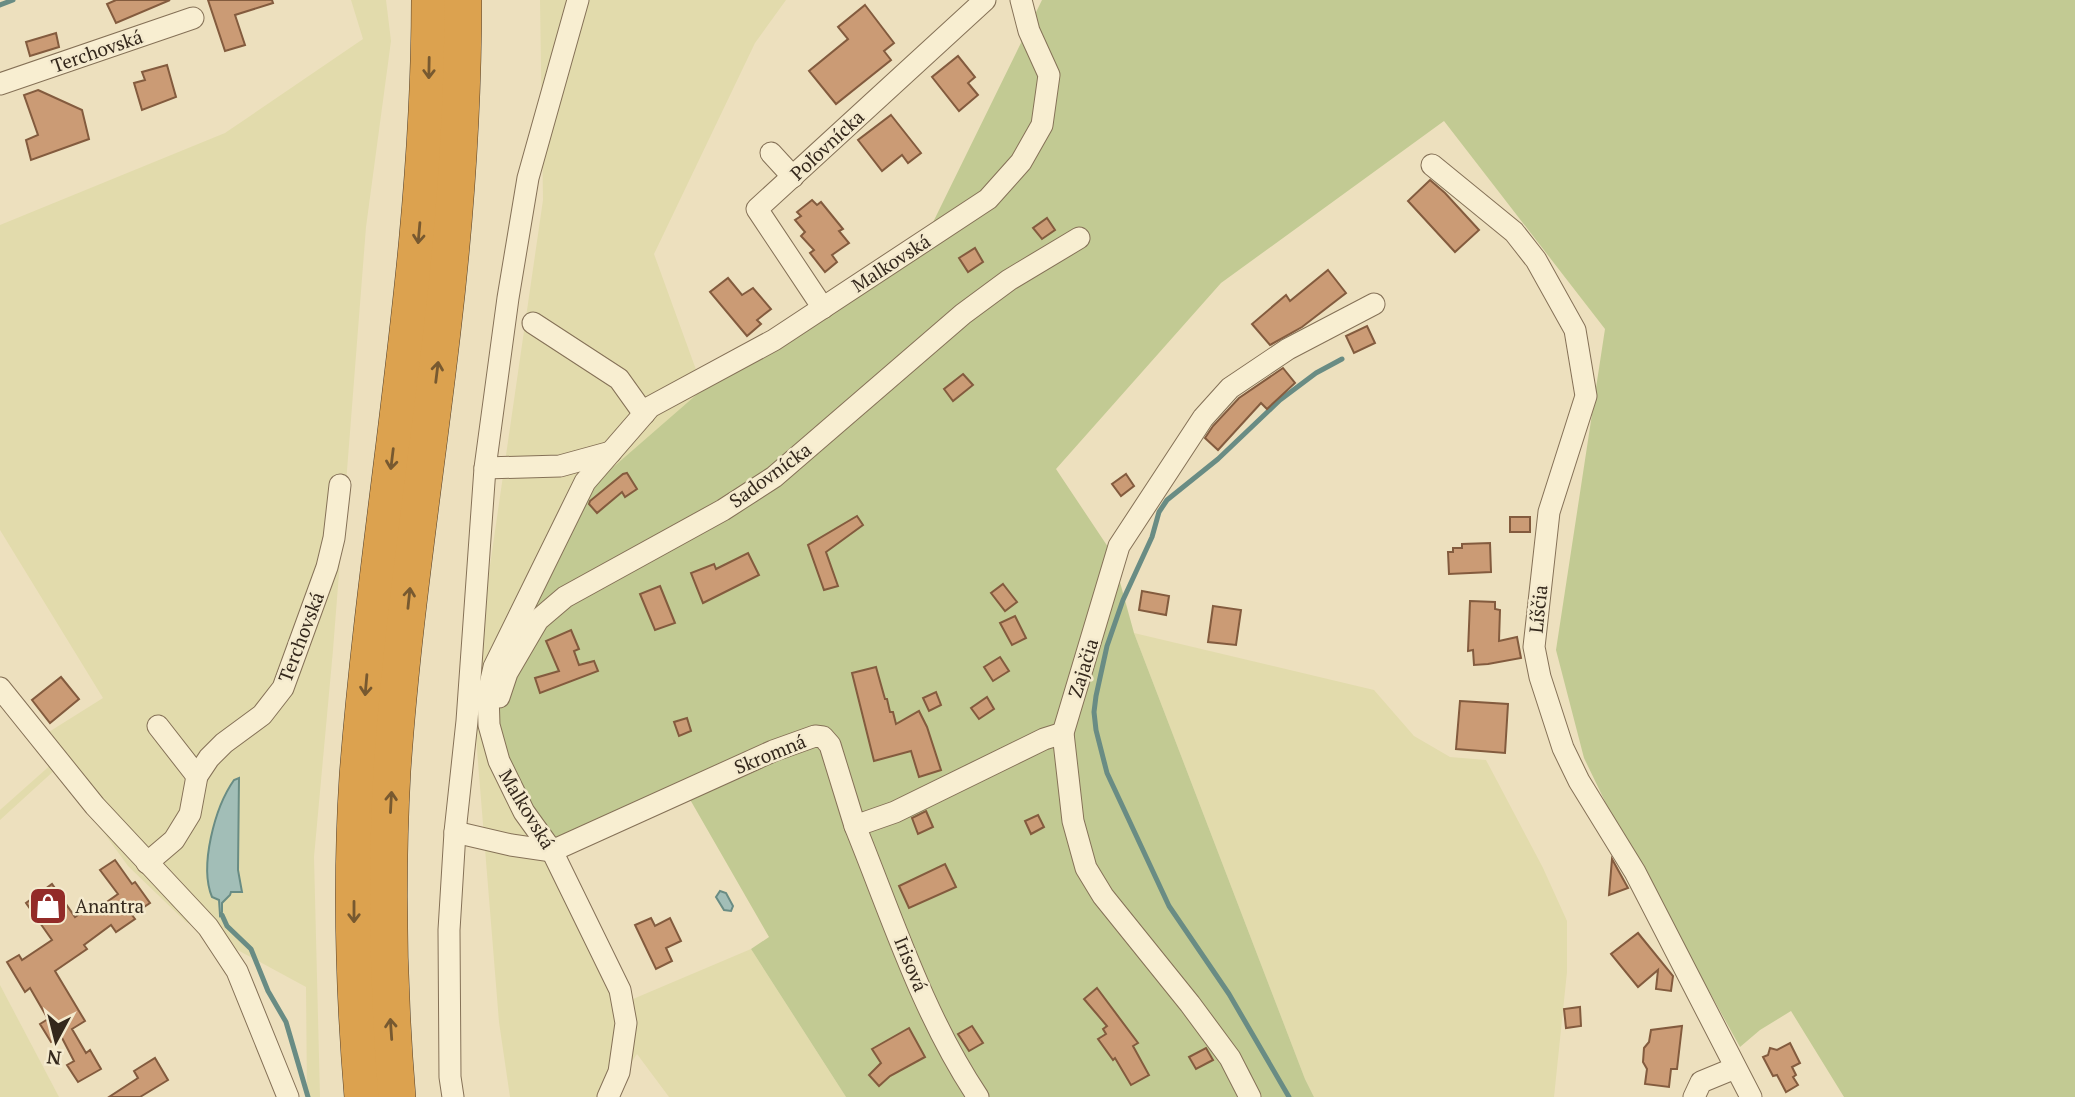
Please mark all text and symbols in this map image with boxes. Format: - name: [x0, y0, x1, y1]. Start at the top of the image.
- street label: Terchovská: [48, 23, 146, 78]
- one-way arrow: [422, 56, 436, 79]
- street label: Poľovnícka: [784, 104, 869, 185]
- one-way arrow: [412, 221, 425, 243]
- street label: Malkovská: [847, 228, 935, 297]
- one-way arrow: [431, 362, 444, 384]
- street label: Sadovnícka: [724, 436, 816, 513]
- one-way arrow: [386, 447, 399, 469]
- street label: Líščia: [1523, 583, 1553, 634]
- one-way arrow: [403, 587, 416, 610]
- street label: Terchovská: [272, 588, 329, 686]
- street label: Zajačia: [1062, 635, 1103, 700]
- one-way arrow: [359, 673, 372, 695]
- street label: Skromná: [730, 728, 810, 779]
- street label: Malkovská: [494, 764, 561, 854]
- one-way arrow: [384, 790, 397, 813]
- shop icon: Anantra: [27, 885, 69, 927]
- place label: Anantra: [75, 893, 144, 918]
- one-way arrow: [347, 900, 361, 923]
- street label: Irisová: [889, 933, 934, 995]
- north arrow: [21, 1006, 91, 1076]
- one-way arrow: [385, 1018, 398, 1041]
- text: N: [45, 1045, 63, 1072]

